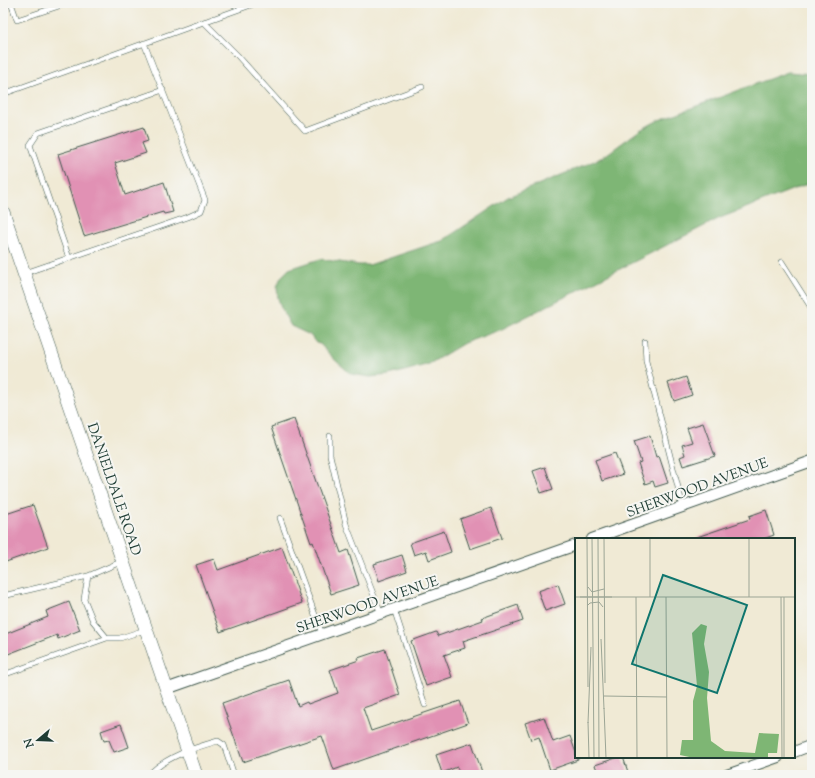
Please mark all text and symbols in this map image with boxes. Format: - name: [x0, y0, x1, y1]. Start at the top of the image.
- street label: DANIELDALE ROAD: [81, 420, 145, 559]
- street label: SHERWOOD AVENUE: [624, 454, 772, 524]
- inset map: [575, 538, 795, 758]
- street label: SHERWOOD AVENUE: [294, 572, 442, 640]
- north arrow: [18, 720, 58, 760]
- text: N: [20, 736, 39, 751]

